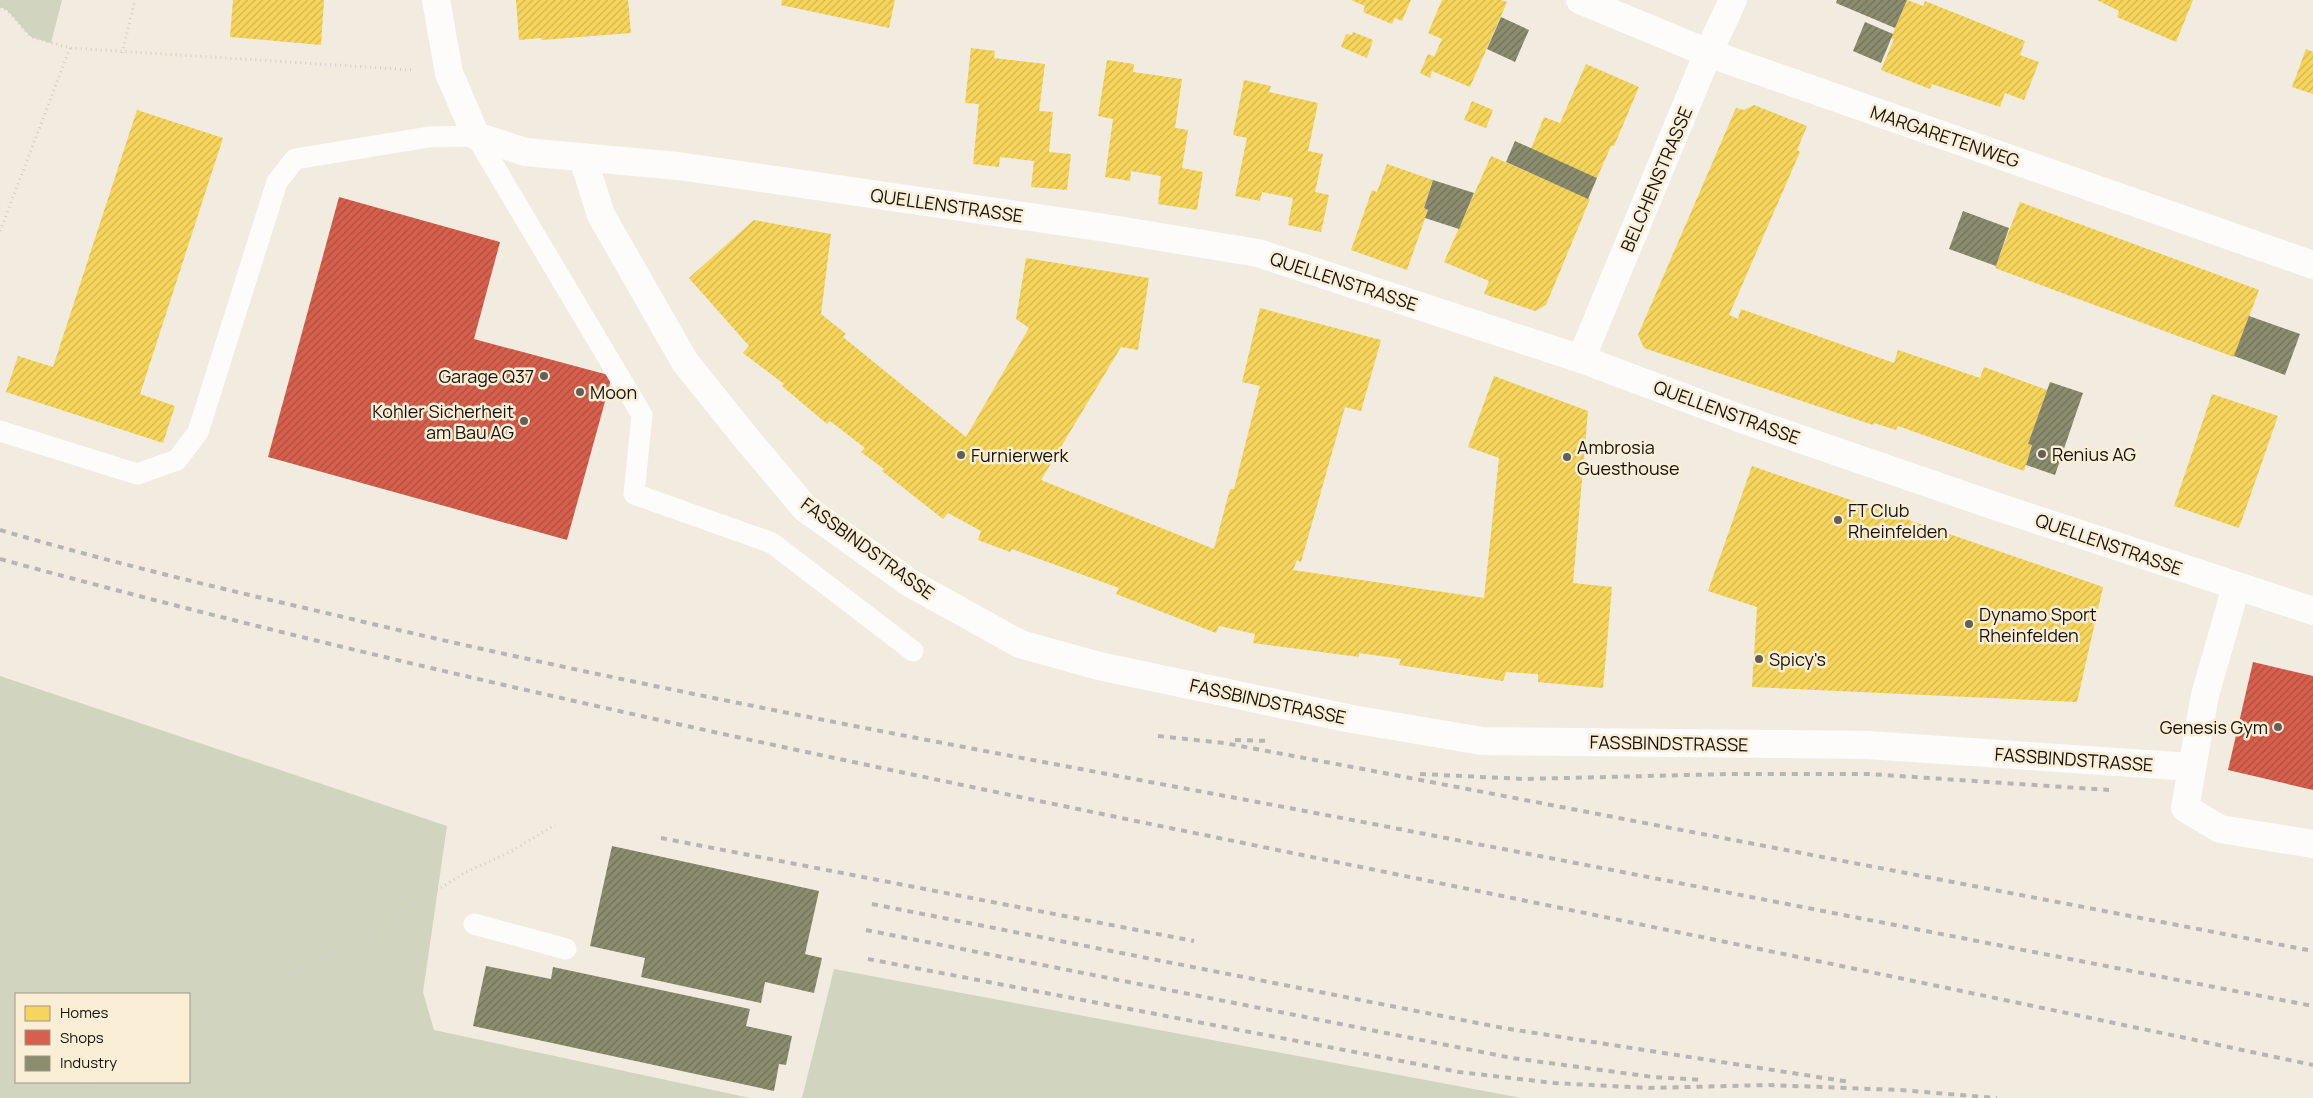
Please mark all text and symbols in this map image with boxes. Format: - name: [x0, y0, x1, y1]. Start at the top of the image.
- street label: MARGARETENWEG: [1867, 99, 2023, 173]
- street label: BELCHENSTRASSE: [1615, 103, 1697, 255]
- street label: QUELLENSTRASSE: [869, 182, 1025, 228]
- street label: QUELLENSTRASSE: [1267, 246, 1421, 316]
- place label: Garage Q37: [438, 364, 534, 388]
- marker: Garage Q37: [538, 370, 550, 382]
- street label: QUELLENSTRASSE: [1651, 374, 1803, 450]
- place label: Moon: [590, 380, 637, 404]
- marker: Moon: [574, 386, 586, 398]
- place label: Kohler Sicherheit am Bau AG: [372, 399, 514, 444]
- marker: Kohler Sicherheit am Bau AG: [518, 415, 530, 427]
- place label: Ambrosia Guesthouse: [1577, 435, 1680, 480]
- place label: Renius AG: [2052, 442, 2136, 466]
- place label: Furnierwerk: [971, 443, 1070, 467]
- marker: Renius AG: [2036, 448, 2048, 460]
- marker: Furnierwerk: [955, 449, 967, 461]
- marker: Ambrosia Guesthouse: [1561, 451, 1573, 463]
- street label: FASSBINDSTRASSE: [797, 492, 939, 604]
- place label: FT Club Rheinfelden: [1848, 498, 1948, 543]
- street label: QUELLENSTRASSE: [2032, 508, 2186, 580]
- marker: FT Club Rheinfelden: [1832, 514, 1844, 526]
- place label: Dynamo Sport Rheinfelden: [1979, 602, 2097, 647]
- marker: Dynamo Sport Rheinfelden: [1963, 618, 1975, 630]
- place label: Spicy's: [1769, 647, 1826, 671]
- marker: Spicy's: [1753, 653, 1765, 665]
- street label: FASSBINDSTRASSE: [1188, 673, 1348, 729]
- place label: Genesis Gym: [2160, 715, 2268, 739]
- marker: Genesis Gym: [2272, 721, 2284, 733]
- street label: FASSBINDSTRASSE: [1589, 730, 1749, 756]
- street label: FASSBINDSTRASSE: [1994, 741, 2154, 777]
- legend: [15, 993, 190, 1083]
- text: Homes: [60, 1002, 109, 1023]
- text: Shops: [60, 1027, 104, 1048]
- text: Industry: [60, 1052, 117, 1073]

